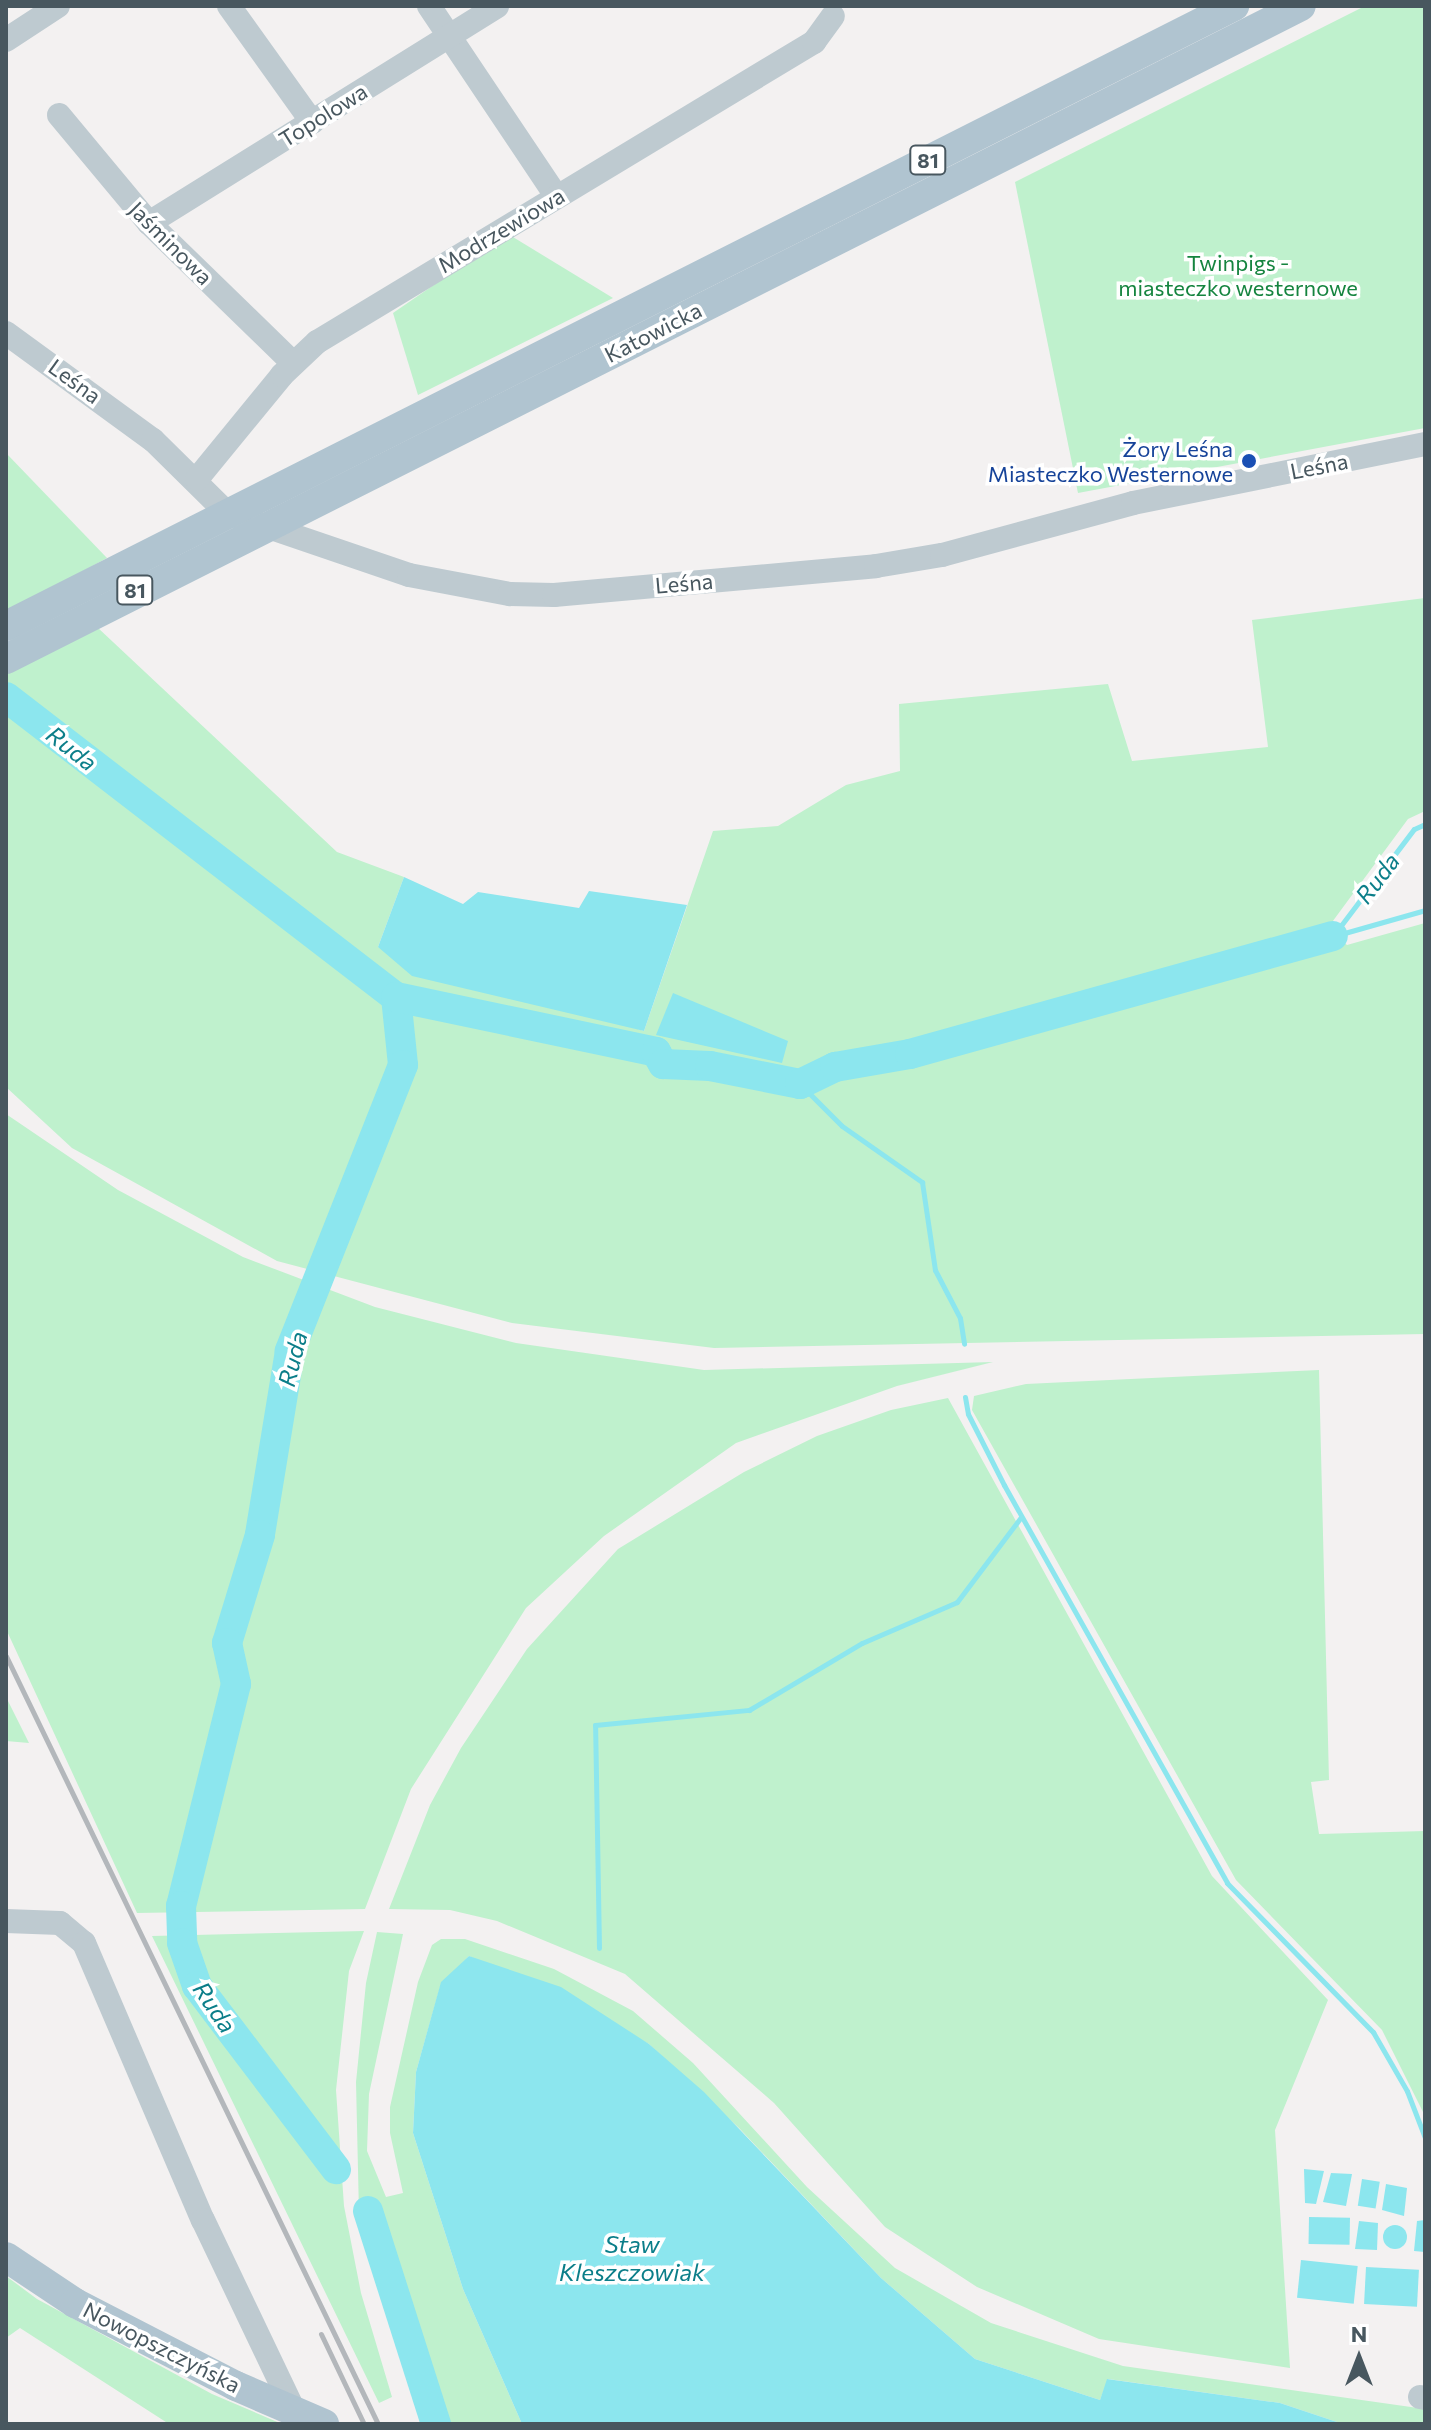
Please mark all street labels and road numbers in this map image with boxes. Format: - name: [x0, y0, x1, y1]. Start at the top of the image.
- street label: Topolowa: [274, 78, 372, 152]
- road number: 81: [908, 144, 948, 176]
- street label: Modrzewiowa: [433, 182, 569, 278]
- street label: Jaśminowa: [124, 196, 218, 290]
- street label: Katowicka: [600, 296, 706, 368]
- street label: Leśna: [44, 353, 106, 409]
- street label: Leśna: [1288, 447, 1350, 485]
- street label: Leśna: [654, 567, 714, 599]
- road number: 81: [115, 574, 155, 606]
- street label: Nowopszczyńska: [79, 2296, 245, 2398]

